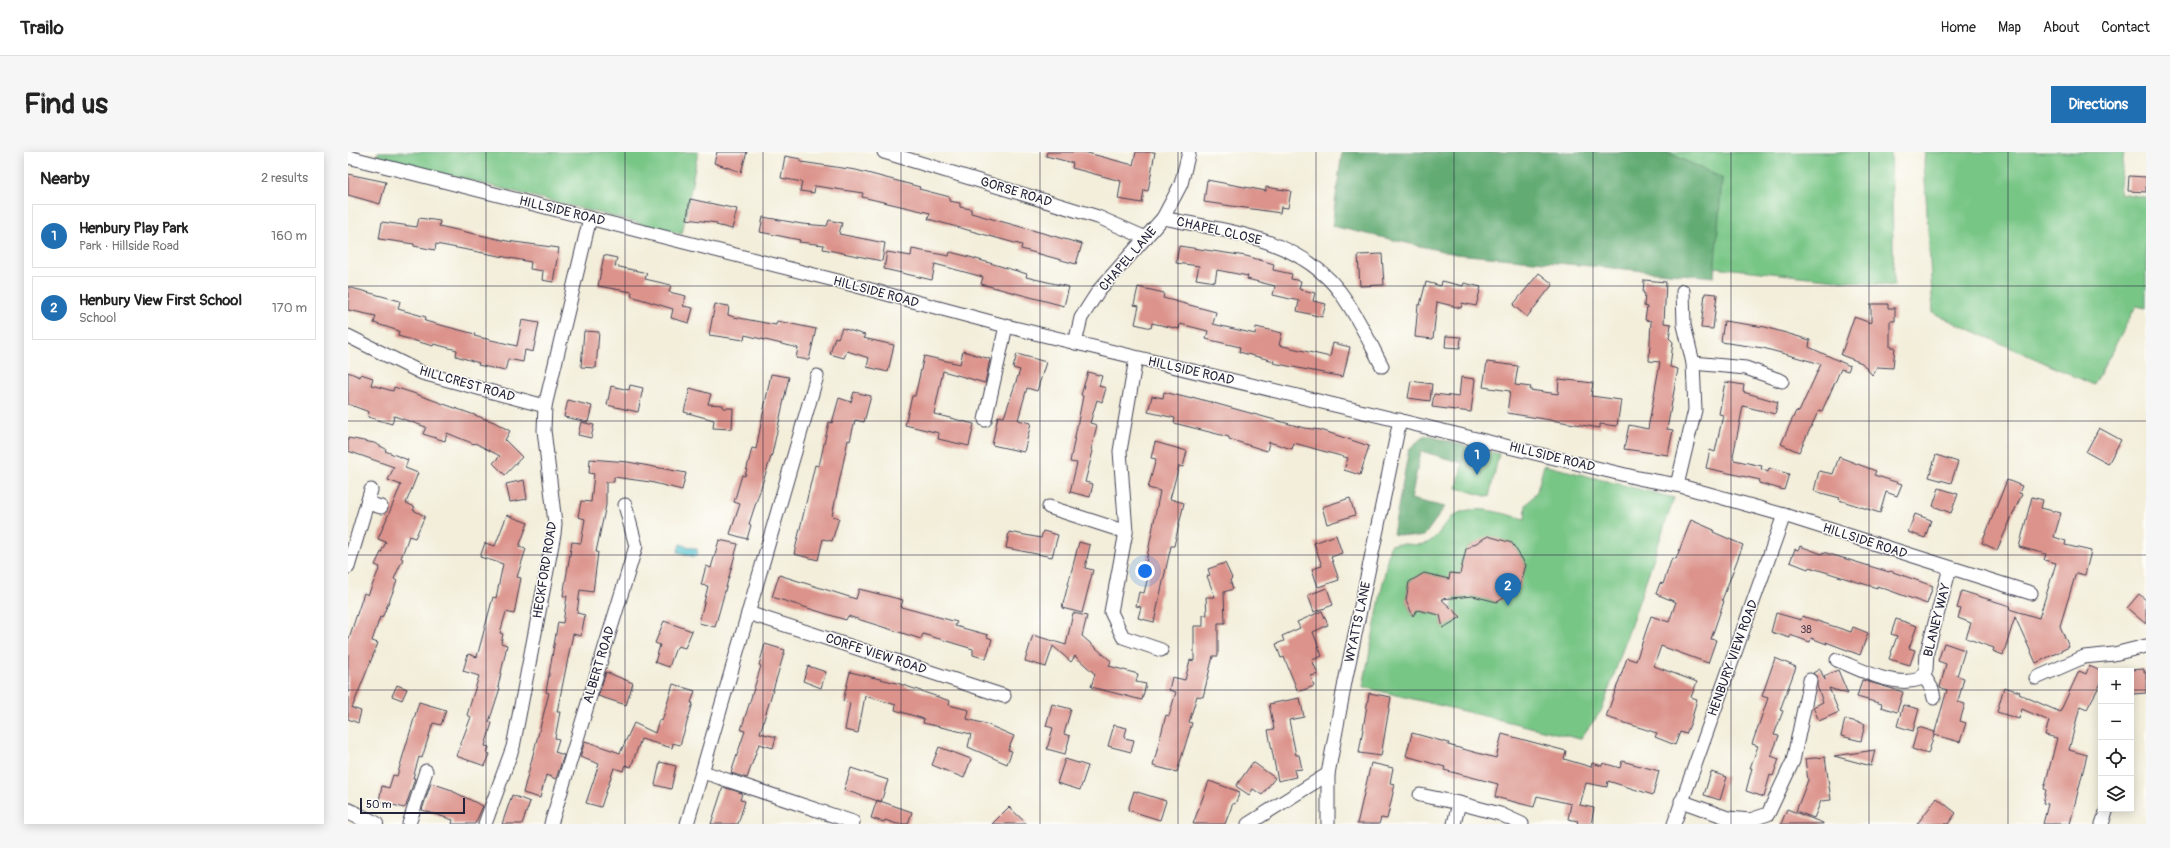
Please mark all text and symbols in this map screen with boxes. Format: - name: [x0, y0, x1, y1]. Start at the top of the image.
- text: Trailo: [20, 16, 64, 40]
- text: Home: [1941, 19, 1976, 36]
- text: Map: [1998, 19, 2021, 36]
- text: About: [2043, 19, 2079, 36]
- text: Contact: [2101, 19, 2150, 36]
- button: Directions: [2051, 86, 2146, 123]
- text: Find us: [24, 87, 108, 122]
- text: Nearby: [40, 168, 89, 189]
- text: 2 results: [261, 170, 308, 186]
- street label: GORSE ROAD: [978, 174, 1054, 210]
- street label: HILLSIDE ROAD: [517, 193, 607, 229]
- street label: CHAPEL CLOSE: [1175, 213, 1263, 249]
- text: Henbury Play Park: [79, 219, 188, 238]
- street label: CHAPEL LANE: [1096, 223, 1160, 294]
- text: 1: [51, 228, 57, 244]
- text: 160 m: [271, 228, 307, 244]
- text: Park · Hillside Road: [79, 238, 179, 254]
- street label: HILLSIDE ROAD: [831, 273, 921, 311]
- text: Henbury View First School: [79, 291, 242, 310]
- text: 2: [50, 300, 58, 316]
- text: 170 m: [272, 300, 307, 316]
- text: School: [79, 310, 116, 326]
- street label: HILLSIDE ROAD: [1146, 353, 1236, 389]
- street label: HILLCREST ROAD: [417, 363, 517, 405]
- street label: HILLSIDE ROAD: [1507, 439, 1597, 475]
- pin: 1: [1464, 442, 1490, 475]
- street label: HECKFORD ROAD: [529, 520, 561, 620]
- street label: HILLSIDE ROAD: [1821, 520, 1909, 562]
- your location: [1135, 561, 1155, 581]
- pin: 2: [1495, 573, 1521, 606]
- street label: WYATTS LANE: [1342, 580, 1374, 664]
- street label: BLANEY WAY: [1920, 581, 1954, 659]
- street label: HENBURY VIEW ROAD: [1705, 598, 1761, 718]
- house number: 38: [1800, 623, 1812, 636]
- street label: ALBERT ROAD: [580, 624, 618, 706]
- street label: CORFE VIEW ROAD: [824, 630, 928, 678]
- map controls: [2098, 668, 2134, 812]
- button: +: [2098, 668, 2134, 704]
- button: −: [2098, 704, 2134, 740]
- button: locate: [2098, 740, 2134, 776]
- button: layers: [2098, 776, 2134, 812]
- scale bar: [360, 796, 465, 815]
- text: 50 m: [366, 798, 392, 811]

